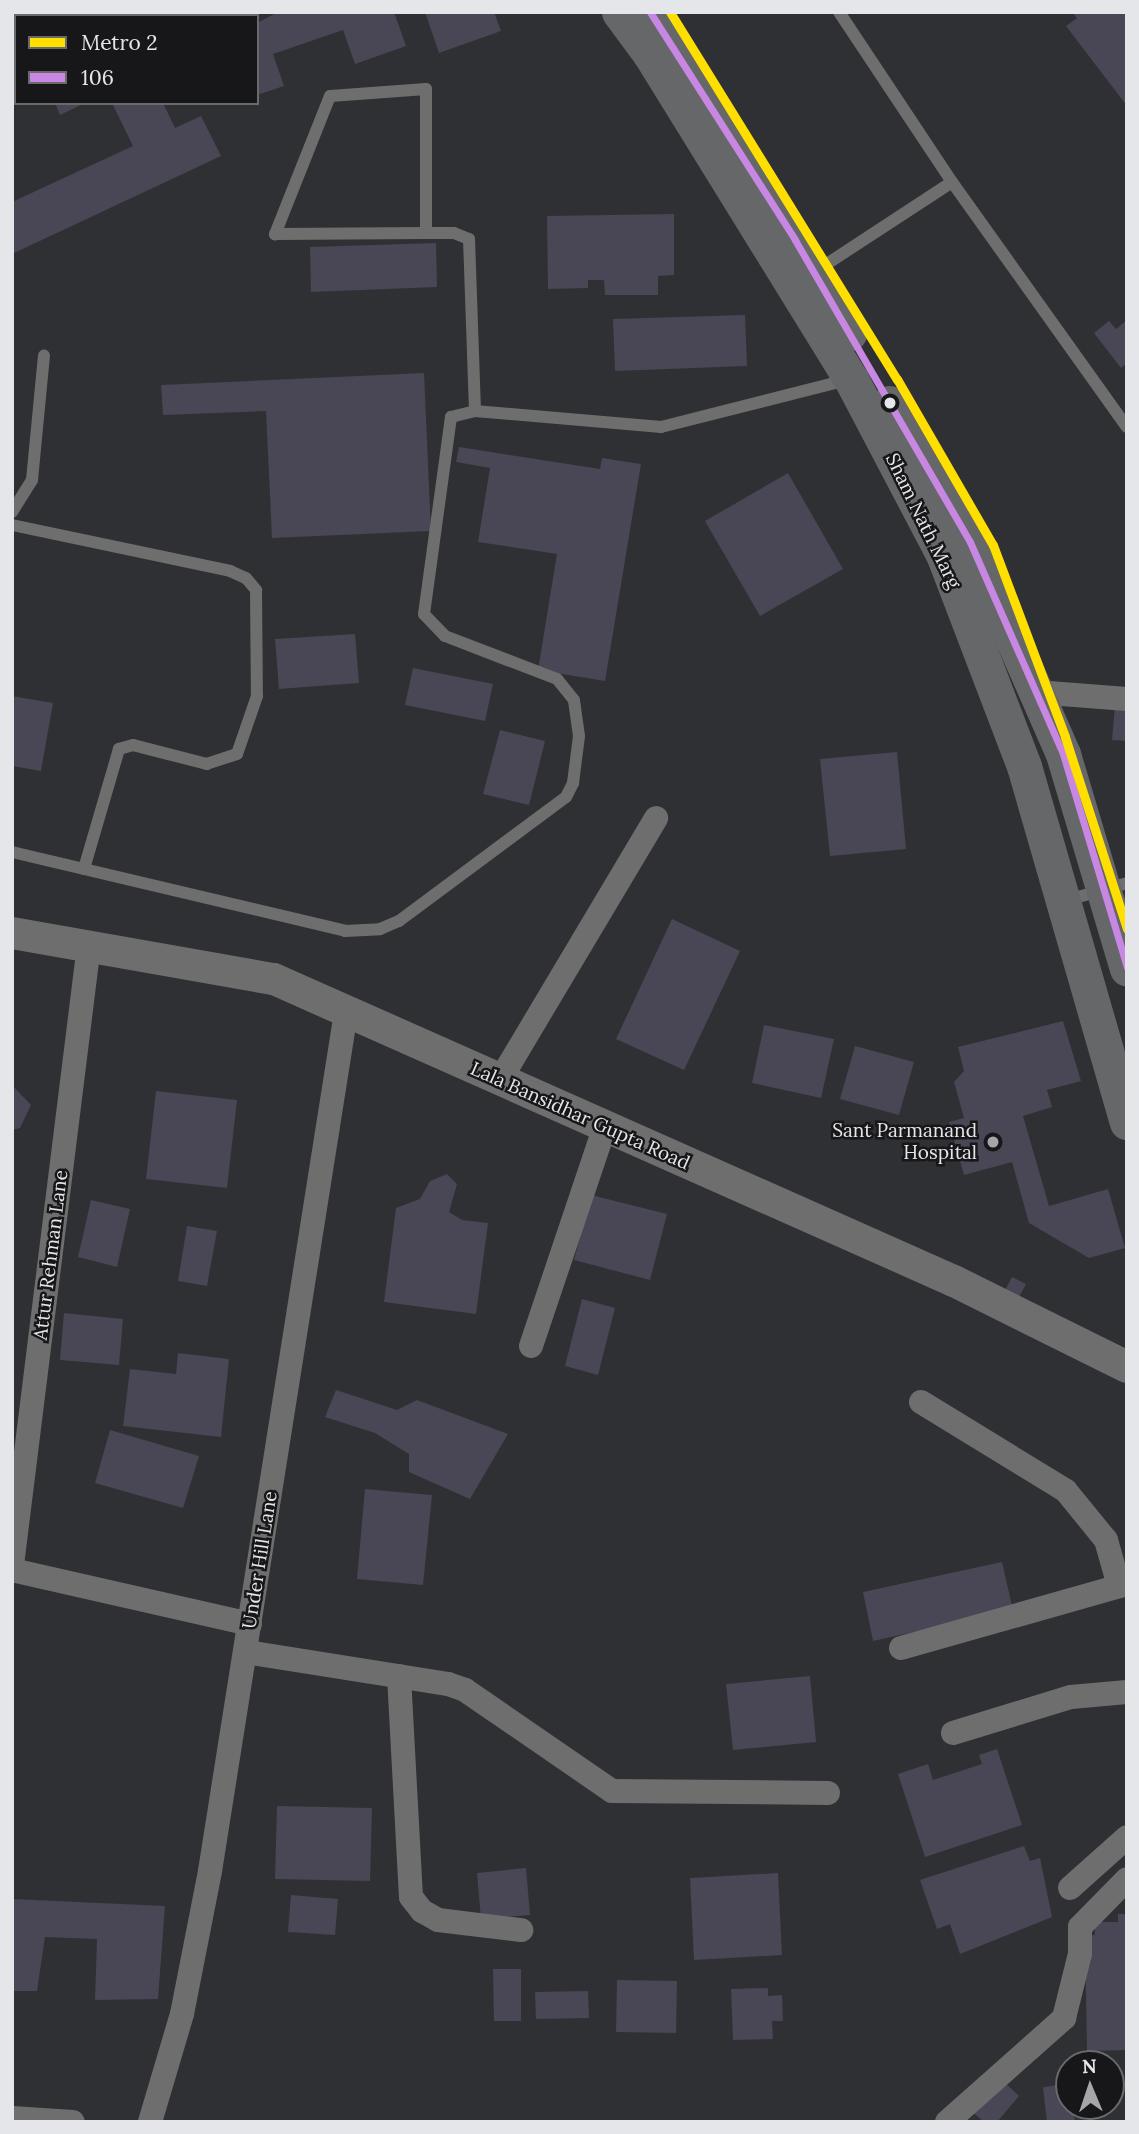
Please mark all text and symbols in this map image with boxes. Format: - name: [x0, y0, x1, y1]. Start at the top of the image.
- legend: [14, 14, 259, 105]
- text: Metro 2: [81, 29, 158, 56]
- text: 106: [81, 64, 114, 91]
- unlabelled marker: [883, 396, 897, 410]
- street label: Sham Nath Marg: [880, 450, 966, 592]
- street label: Lala Bansidhar Gupta Road: [467, 1057, 693, 1175]
- place label: Sant Parmanand Hospital: [832, 1120, 977, 1164]
- marker: Sant Parmanand Hospital: [983, 1132, 1003, 1152]
- street label: Attur Rehman Lane: [29, 1169, 73, 1341]
- street label: Under Hill Lane: [238, 1490, 282, 1630]
- north arrow: [1055, 2050, 1125, 2120]
- text: N: [1082, 2054, 1097, 2078]

